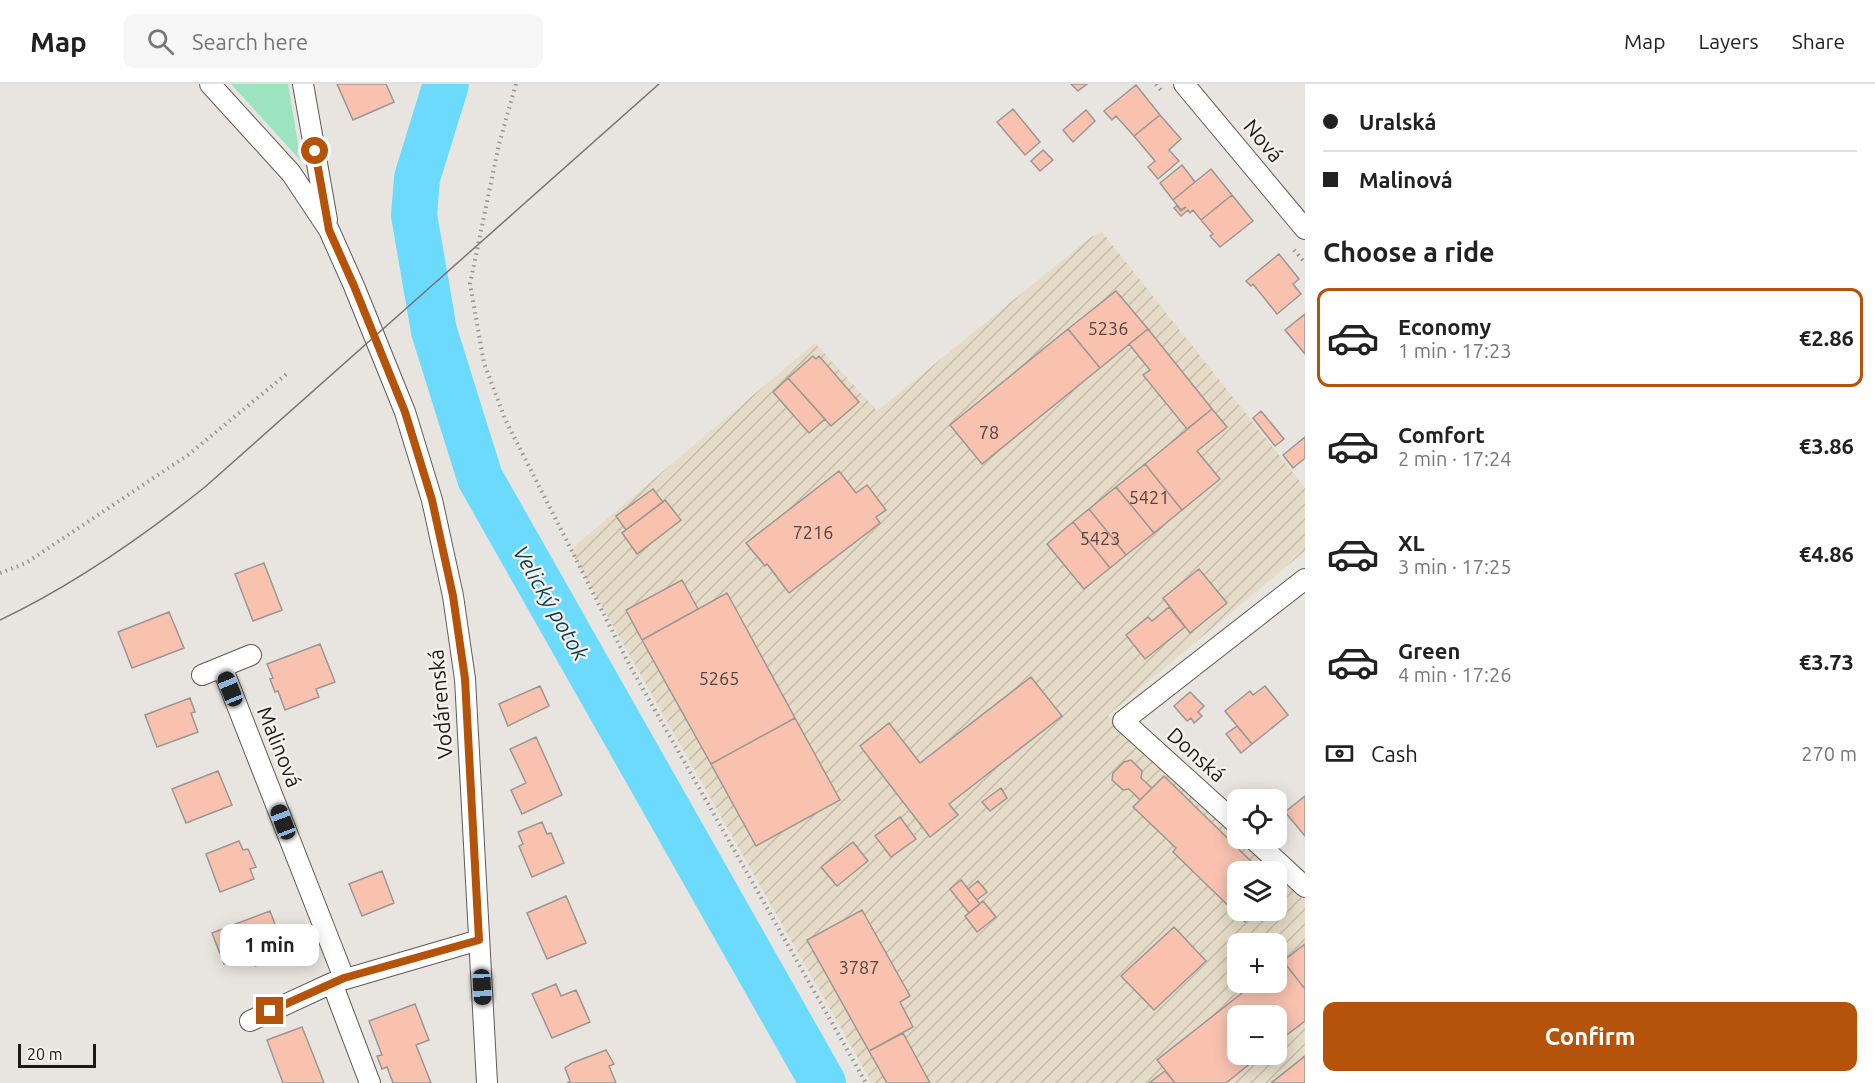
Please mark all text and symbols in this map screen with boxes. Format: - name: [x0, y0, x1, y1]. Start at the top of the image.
- search box: [123, 14, 543, 68]
- icon: search: [144, 25, 177, 58]
- text: Map: [30, 26, 87, 57]
- text: Search here: [192, 29, 308, 54]
- text: Map: [1624, 29, 1665, 53]
- text: Layers: [1698, 29, 1759, 53]
- text: Share: [1792, 29, 1845, 53]
- text: Uralská: [1359, 109, 1436, 134]
- street label: Nová: [1239, 114, 1288, 167]
- route start: [301, 137, 328, 164]
- text: Malinová: [1359, 167, 1453, 192]
- text: Choose a ride: [1323, 237, 1495, 267]
- icon: car: [1326, 311, 1380, 365]
- text: Economy: [1398, 314, 1491, 339]
- house number: 5236: [1088, 318, 1128, 338]
- text: €2.86: [1799, 325, 1854, 350]
- text: 1 min · 17:23: [1398, 339, 1512, 362]
- icon: car: [1326, 419, 1380, 473]
- house number: 78: [979, 422, 999, 442]
- text: Comfort: [1398, 422, 1485, 447]
- text: €3.86: [1799, 433, 1854, 458]
- text: 2 min · 17:24: [1398, 447, 1512, 470]
- house number: 5421: [1129, 487, 1169, 507]
- house number: 7216: [793, 522, 833, 542]
- icon: car: [1326, 527, 1380, 581]
- house number: 5423: [1080, 528, 1120, 548]
- text: XL: [1398, 530, 1425, 555]
- water label: Velický potok: [509, 541, 595, 665]
- text: €4.86: [1799, 541, 1854, 566]
- text: 3 min · 17:25: [1398, 555, 1512, 578]
- icon: car: [1326, 635, 1380, 689]
- text: Green: [1398, 638, 1460, 663]
- street label: Vodárenská: [423, 648, 457, 760]
- text: €3.73: [1799, 649, 1854, 674]
- text: 4 min · 17:26: [1398, 663, 1512, 686]
- house number: 5265: [699, 668, 739, 688]
- car: [215, 669, 245, 709]
- street label: Malinová: [253, 703, 307, 790]
- street label: Donská: [1163, 722, 1231, 786]
- icon: cash: [1323, 737, 1356, 770]
- text: Cash: [1371, 741, 1418, 766]
- text: 270 m: [1801, 742, 1857, 765]
- map controls: [1227, 789, 1287, 1065]
- button: locate: [1227, 789, 1287, 849]
- car: [268, 802, 298, 842]
- button: layers: [1227, 861, 1287, 921]
- callout: 1 min: [220, 924, 320, 966]
- text: 1 min: [244, 933, 295, 956]
- button: +: [1227, 933, 1287, 993]
- house number: 3787: [839, 957, 879, 977]
- car: [472, 969, 492, 1005]
- route end: [256, 997, 283, 1024]
- button: Confirm: [1323, 1002, 1857, 1071]
- button: −: [1227, 1005, 1287, 1065]
- scale bar: [18, 1041, 96, 1068]
- text: 20 m: [27, 1045, 63, 1063]

